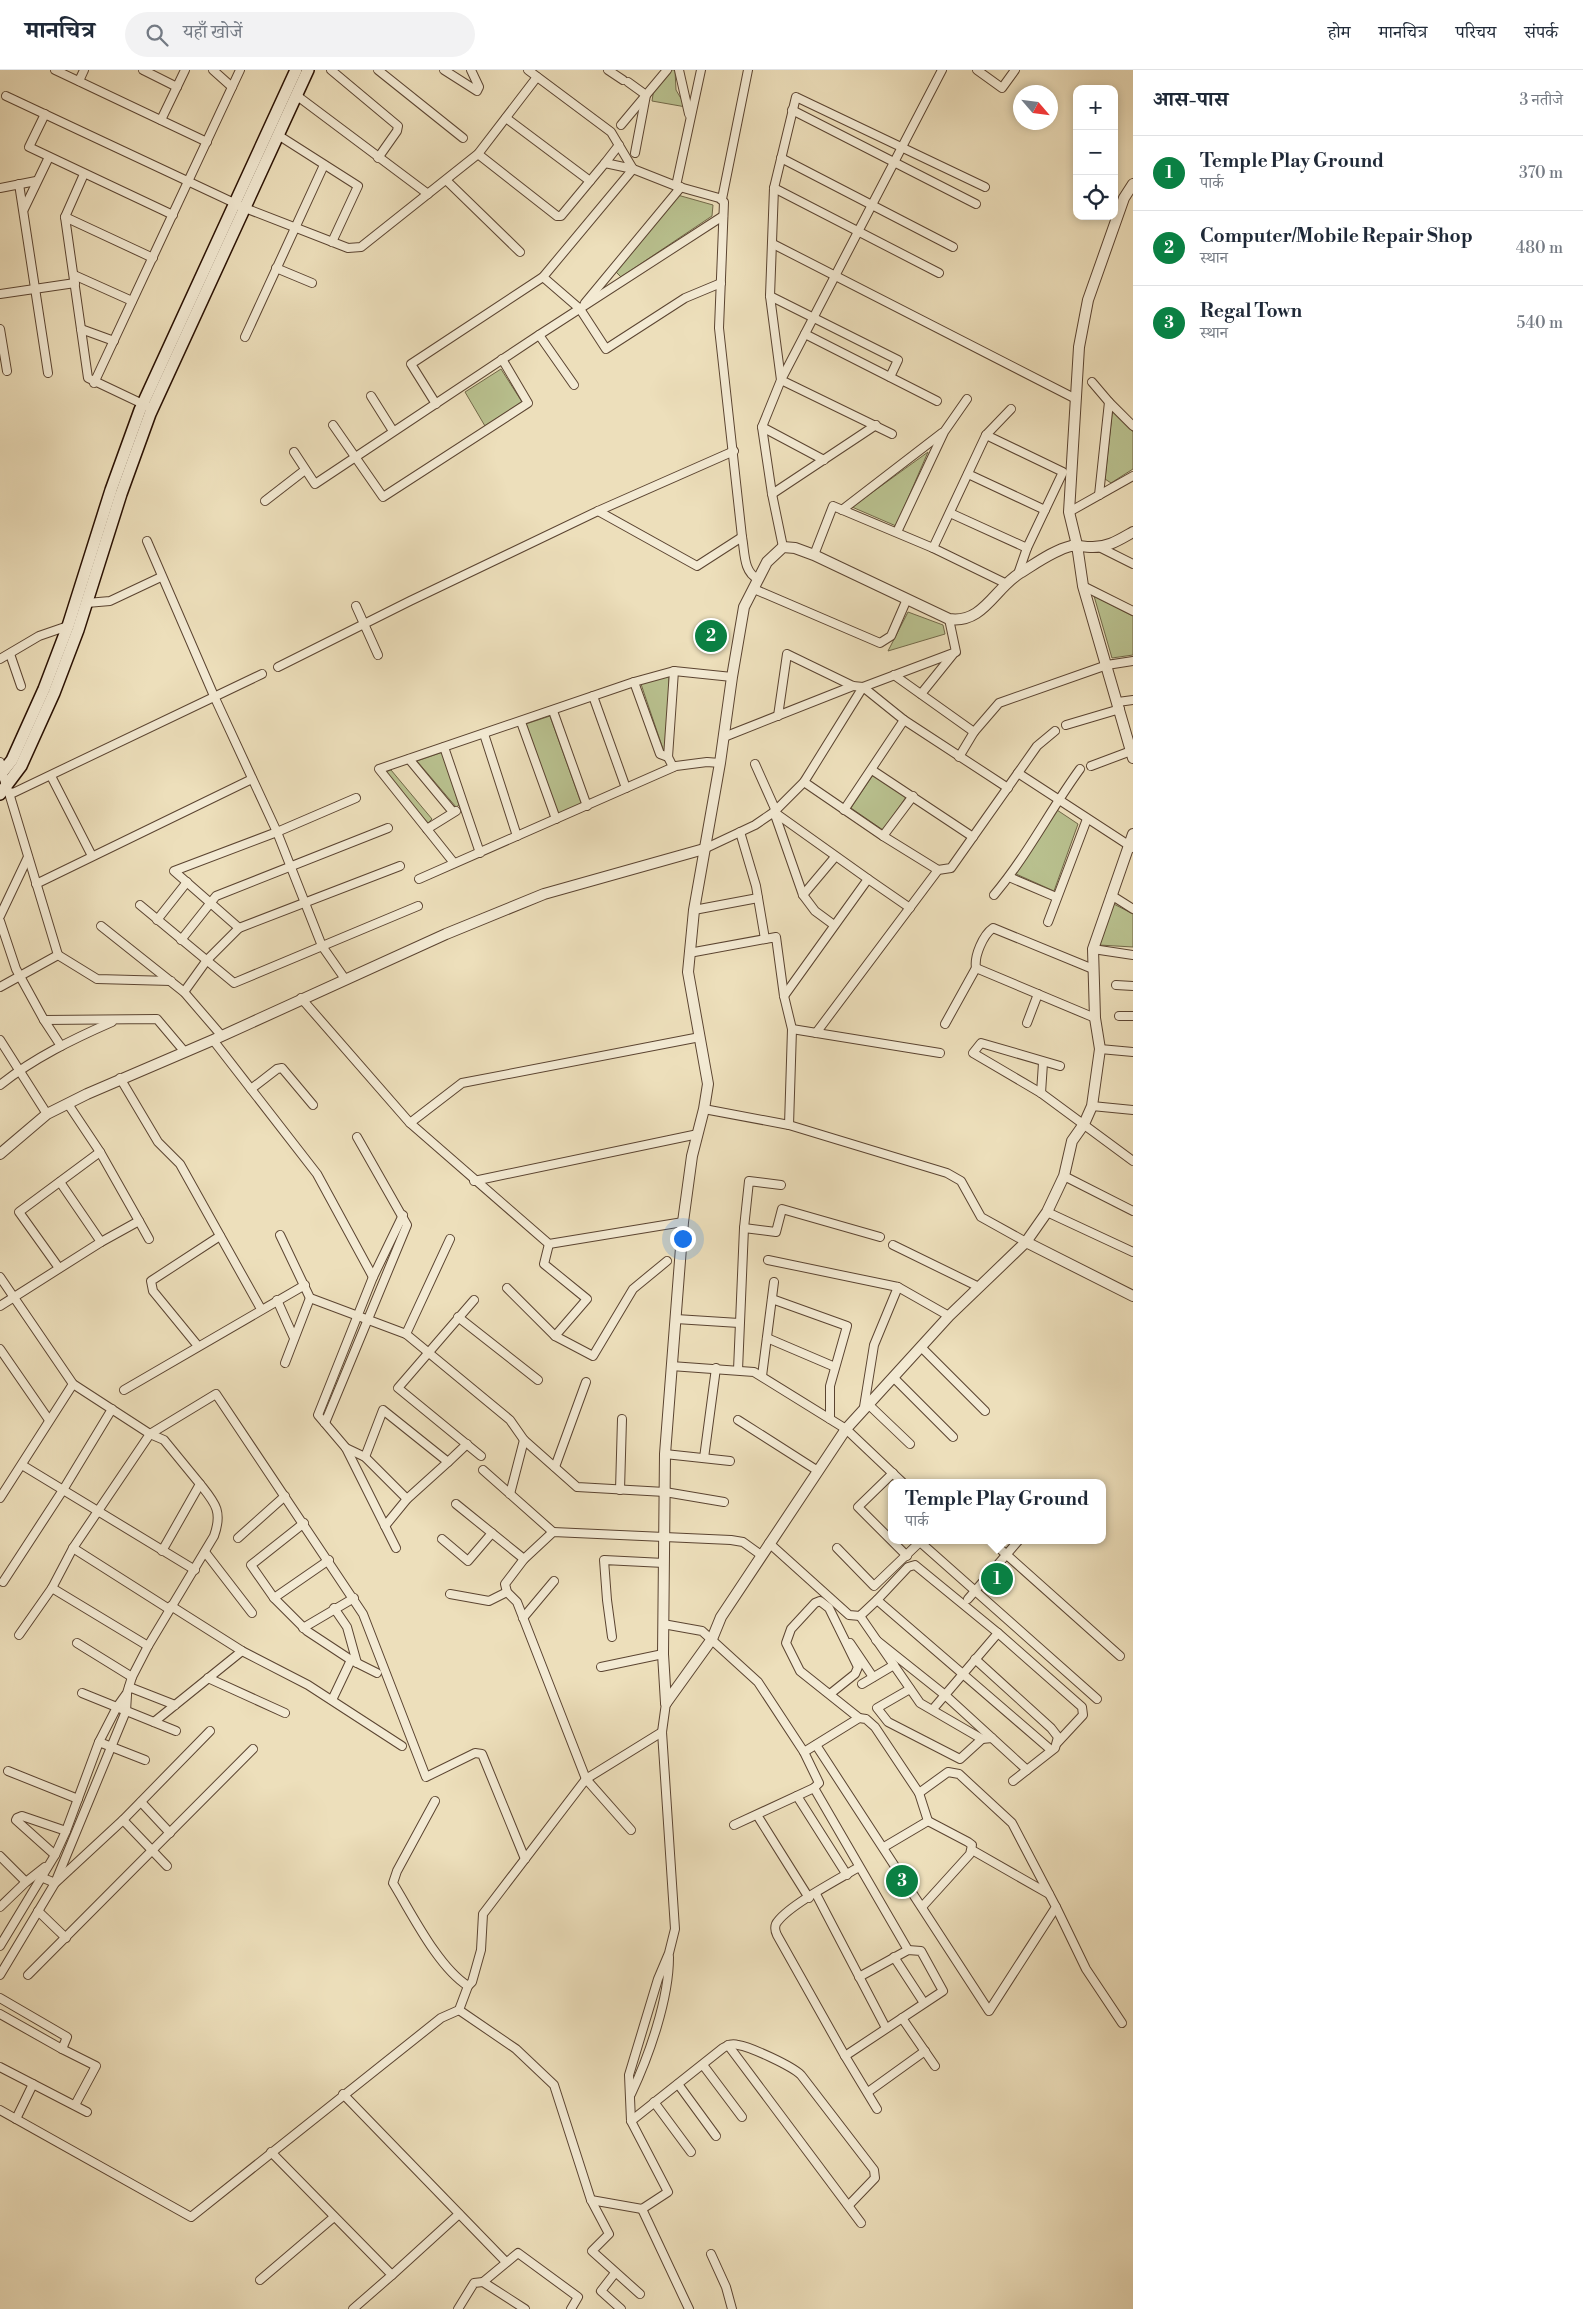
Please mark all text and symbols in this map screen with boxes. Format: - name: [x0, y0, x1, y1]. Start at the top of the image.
- search box: [125, 12, 475, 57]
- text: मानचित्र: [25, 16, 95, 46]
- text: यहाँ खोजें: [183, 20, 242, 44]
- icon: search: [143, 21, 171, 49]
- text: होम: [1328, 21, 1351, 44]
- text: मानचित्र: [1379, 21, 1427, 44]
- text: परिचय: [1455, 21, 1496, 44]
- text: संपर्क: [1524, 21, 1558, 44]
- north arrow: [1013, 85, 1058, 130]
- map controls: [1073, 85, 1118, 220]
- button: +: [1073, 85, 1118, 130]
- text: आस-पास: [1153, 87, 1228, 113]
- text: 3 नतीजे: [1519, 90, 1563, 110]
- button: −: [1073, 130, 1118, 175]
- text: Temple Play Ground: [1200, 149, 1384, 173]
- text: 1: [1165, 163, 1173, 183]
- text: 370 m: [1519, 163, 1563, 183]
- text: पार्क: [1200, 173, 1224, 193]
- button: locate: [1073, 175, 1118, 220]
- text: Computer/Mobile Repair Shop: [1200, 224, 1473, 248]
- text: 2: [1164, 238, 1174, 258]
- text: 480 m: [1516, 238, 1563, 258]
- text: स्थान: [1200, 248, 1228, 268]
- text: Regal Town: [1200, 299, 1302, 323]
- text: 3: [1164, 313, 1174, 333]
- text: 540 m: [1516, 313, 1563, 333]
- text: स्थान: [1200, 323, 1228, 343]
- pin: 2: [695, 617, 727, 655]
- your location: [670, 1226, 696, 1252]
- popup: [888, 1479, 1106, 1544]
- text: Temple Play Ground: [905, 1487, 1089, 1511]
- text: पार्क: [905, 1511, 929, 1531]
- pin: 1: [981, 1560, 1013, 1598]
- pin: 3: [886, 1862, 918, 1900]

